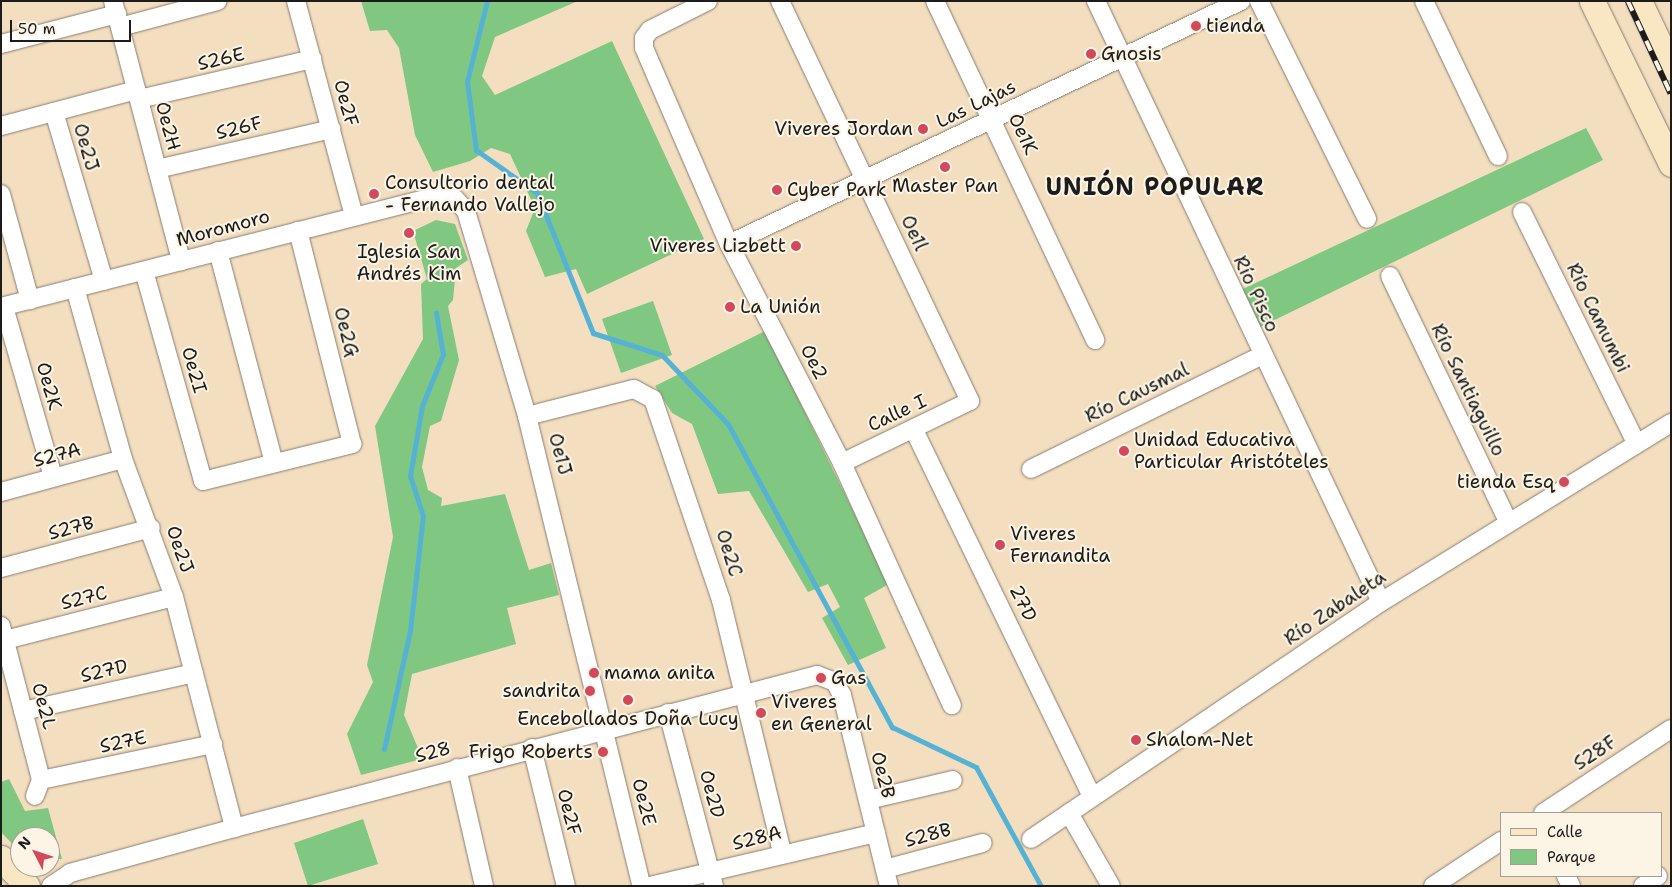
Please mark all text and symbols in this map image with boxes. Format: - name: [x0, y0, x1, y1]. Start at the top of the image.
- scale bar: [12, 10, 134, 42]
- place label: tienda: [1206, 15, 1265, 37]
- text: 50 m: [18, 19, 56, 39]
- marker: tienda: [1190, 20, 1202, 32]
- street label: S26E: [195, 43, 247, 75]
- place label: Gnosis: [1101, 43, 1162, 65]
- marker: Gnosis: [1085, 48, 1097, 60]
- street label: Las Lajas: [932, 75, 1020, 133]
- street label: Oe2F: [329, 77, 363, 129]
- street label: Oe2H: [151, 99, 185, 153]
- street label: Oe1K: [1004, 110, 1042, 158]
- street label: S26F: [214, 112, 264, 144]
- place label: Viveres Jordan: [774, 118, 913, 140]
- street label: Oe2J: [68, 121, 104, 173]
- marker: Viveres Jordan: [917, 123, 929, 135]
- marker: Master Pan: [939, 161, 951, 173]
- place label: Consultorio dental - Fernando Vallejo: [385, 172, 555, 216]
- district label: UNIÓN POPULAR: [1044, 174, 1266, 202]
- place label: Master Pan: [892, 175, 998, 197]
- place label: Cyber Park: [787, 179, 887, 201]
- marker: Cyber Park: [771, 184, 783, 196]
- marker: Consultorio dental - Fernando Vallejo: [367, 187, 381, 201]
- street label: Moromoro: [174, 205, 272, 251]
- street label: Oe1l: [896, 212, 932, 254]
- marker: Iglesia San Andrés Kim: [403, 227, 415, 239]
- place label: Viveres Lizbett: [650, 235, 786, 257]
- marker: Viveres Lizbett: [790, 240, 802, 252]
- place label: Iglesia San Andrés Kim: [357, 241, 461, 285]
- street label: Río Pisco: [1228, 252, 1284, 336]
- street label: Río Camumbi: [1562, 259, 1634, 377]
- place label: La Unión: [740, 296, 821, 318]
- marker: La Unión: [724, 301, 736, 313]
- street label: Oe2G: [329, 305, 363, 359]
- street label: Río Santiaguillo: [1426, 320, 1510, 460]
- street label: Oe2: [796, 340, 832, 384]
- street label: Oe2I: [177, 344, 211, 396]
- street label: Río Causmal: [1081, 358, 1193, 428]
- street label: Oe2K: [31, 359, 67, 413]
- street label: Calle I: [864, 390, 930, 436]
- place label: Unidad Educativa Particular Aristóteles: [1134, 429, 1329, 473]
- street label: Oe1J: [544, 431, 576, 477]
- street label: S27A: [31, 438, 83, 472]
- marker: Unidad Educativa Particular Aristóteles: [1118, 445, 1130, 457]
- place label: tienda Esq: [1457, 471, 1554, 493]
- marker: tienda Esq: [1558, 476, 1570, 488]
- street label: S27B: [46, 511, 96, 545]
- street label: Oe2J: [161, 523, 199, 575]
- place label: Viveres Fernandita: [1010, 523, 1110, 567]
- street label: Oe2C: [711, 527, 747, 579]
- marker: Viveres Fernandita: [994, 539, 1006, 551]
- street label: Río Zabaleta: [1280, 566, 1390, 650]
- street label: S27C: [59, 581, 109, 615]
- street label: 27D: [1004, 581, 1042, 625]
- street label: S27D: [78, 655, 130, 687]
- place label: mama anita: [604, 662, 715, 684]
- marker: mama anita: [588, 667, 600, 679]
- place label: Gas: [831, 667, 867, 689]
- marker: Gas: [815, 672, 827, 684]
- street label: Oe2L: [27, 680, 61, 732]
- place label: sandrita: [503, 680, 580, 702]
- marker: sandrita: [584, 685, 596, 697]
- place label: Viveres en General: [771, 691, 872, 735]
- marker: Encebollados Doña Lucy: [622, 694, 634, 706]
- marker: Viveres en General: [755, 707, 767, 719]
- place label: Encebollados Doña Lucy: [517, 708, 739, 730]
- street label: S27E: [98, 726, 148, 758]
- place label: Shalom-Net: [1146, 729, 1254, 751]
- street label: S28F: [1569, 731, 1621, 775]
- marker: Shalom-Net: [1130, 734, 1142, 746]
- street label: S28: [413, 736, 453, 768]
- place label: Frigo Roberts: [469, 741, 593, 763]
- marker: Frigo Roberts: [597, 746, 609, 758]
- street label: Oe2B: [866, 749, 900, 801]
- street label: Oe2D: [695, 767, 729, 821]
- street label: Oe2E: [627, 776, 661, 828]
- street label: Oe2F: [552, 786, 586, 838]
- legend: [1500, 812, 1662, 877]
- street label: S28B: [902, 818, 954, 852]
- street label: S28A: [730, 821, 784, 855]
- text: Calle: [1547, 822, 1583, 842]
- north arrow: [10, 827, 60, 877]
- text: N: [14, 833, 35, 853]
- text: Parque: [1547, 847, 1596, 867]

